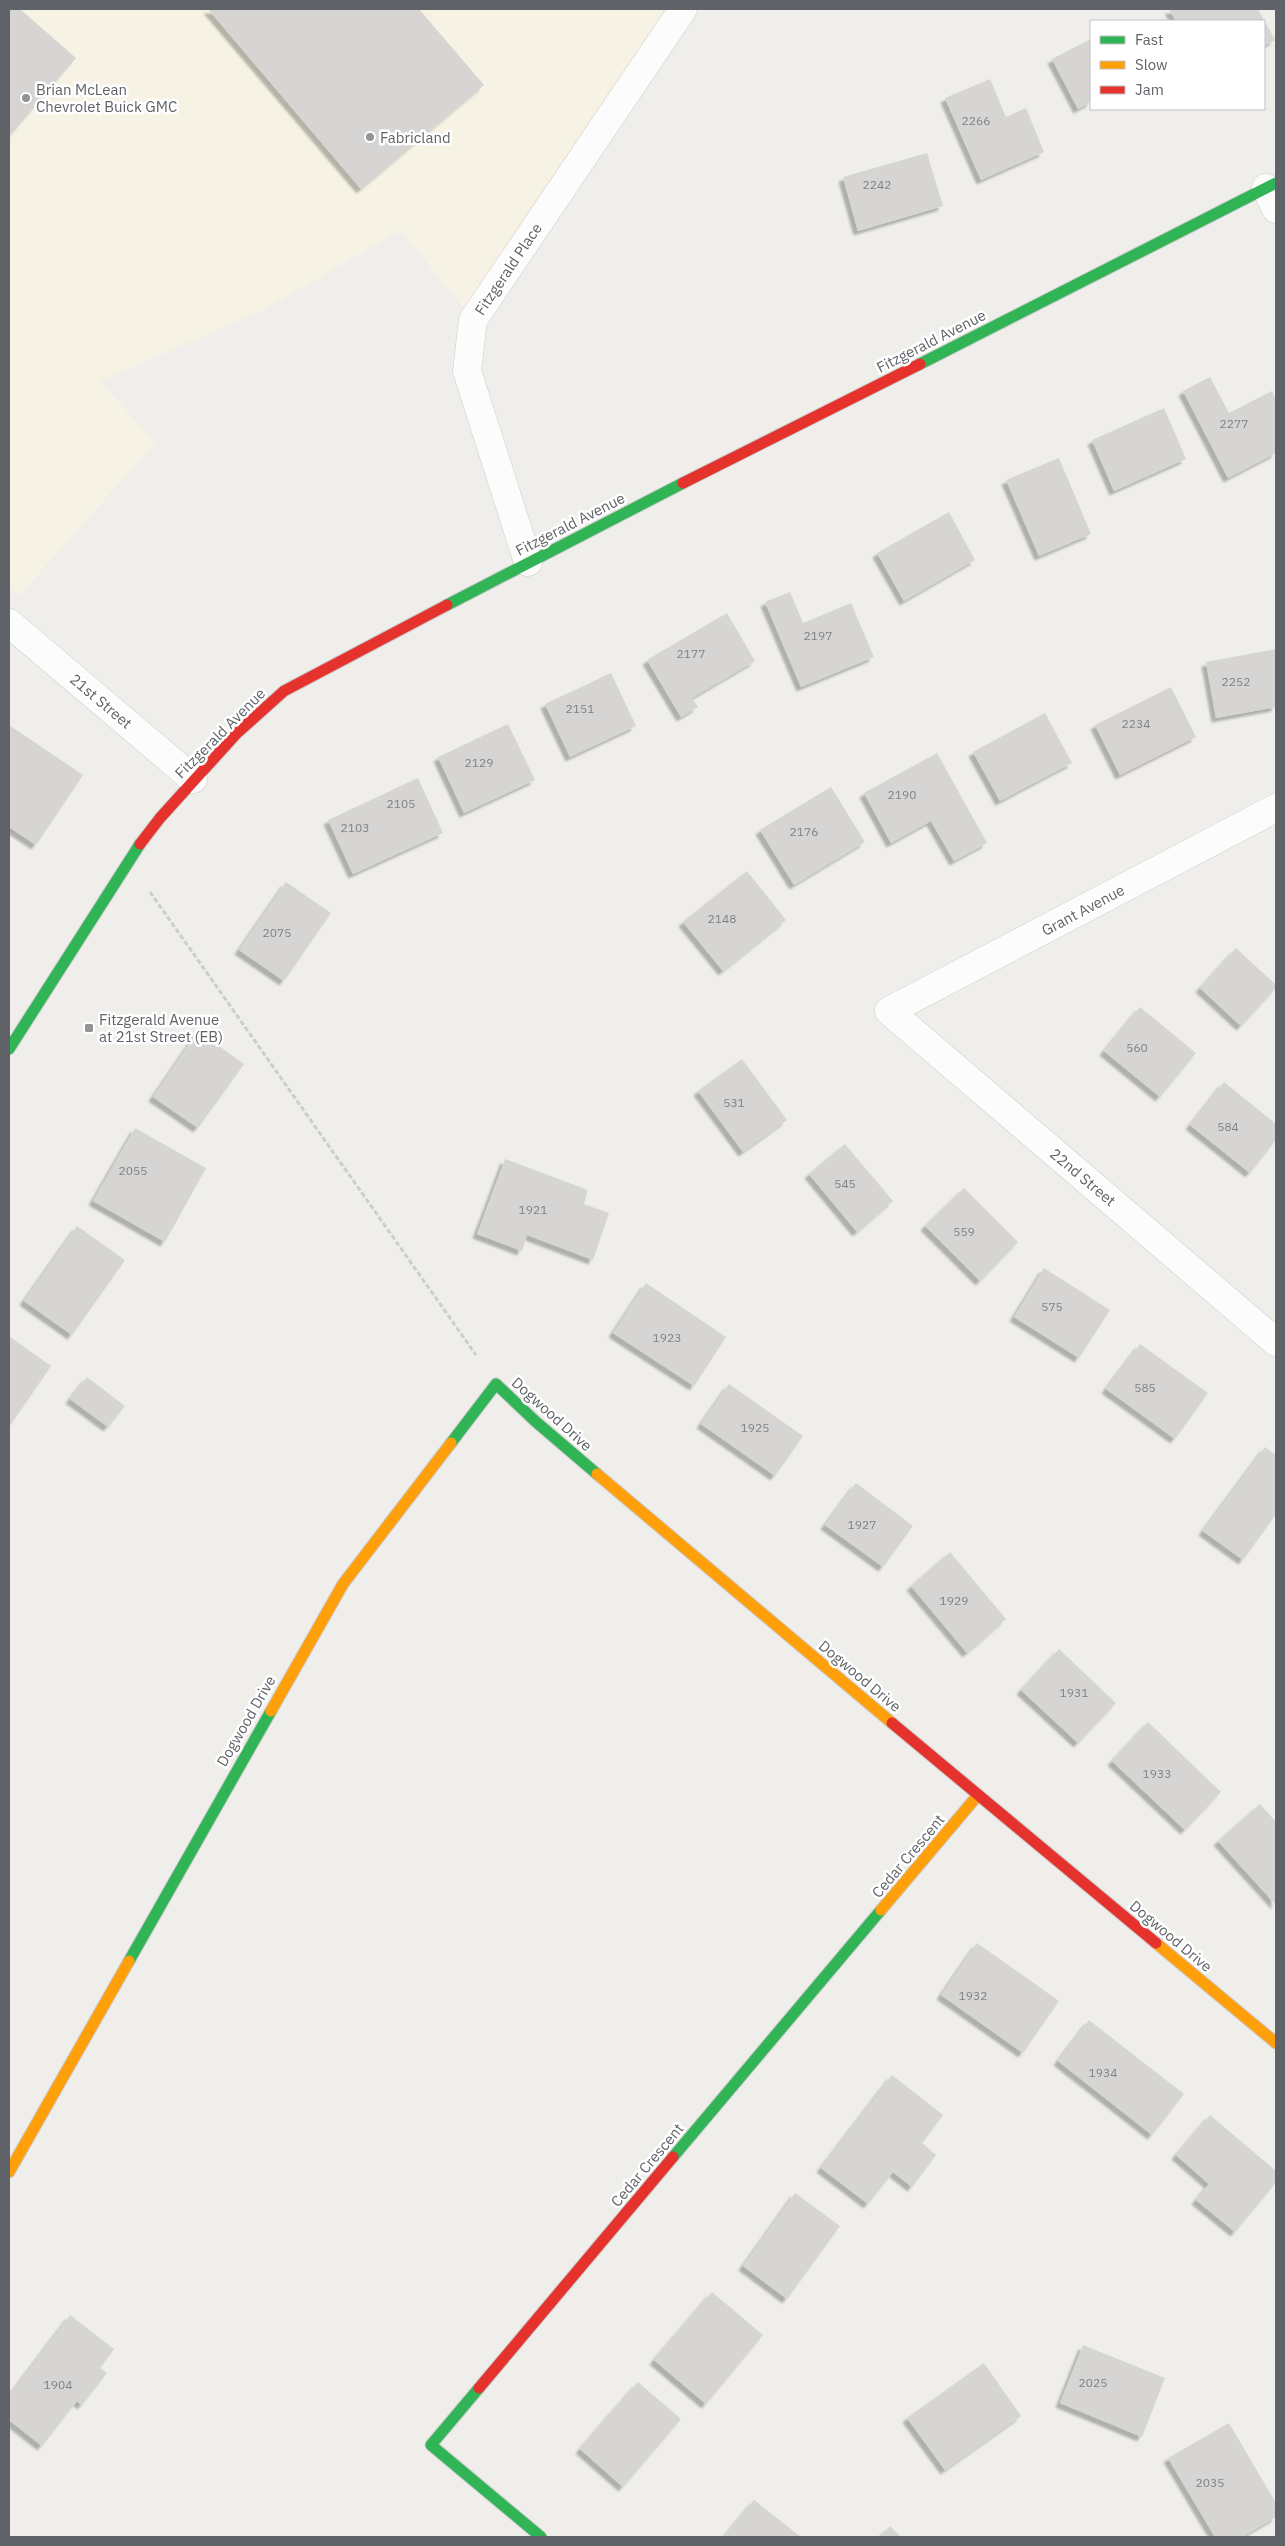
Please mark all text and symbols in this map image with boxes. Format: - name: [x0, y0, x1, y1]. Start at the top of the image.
- legend: [1090, 20, 1265, 110]
- text: Fast: [1135, 30, 1163, 49]
- text: Slow: [1135, 55, 1168, 74]
- place label: Brian McLean Chevrolet Buick GMC: [36, 80, 177, 116]
- text: Jam: [1135, 80, 1164, 99]
- marker: Brian McLean Chevrolet Buick GMC: [20, 92, 32, 104]
- house number: 2266: [962, 113, 990, 128]
- place label: Fabricland: [380, 128, 451, 147]
- marker: Fabricland: [364, 131, 376, 143]
- house number: 2242: [863, 177, 891, 192]
- street label: Fitzgerald Place: [470, 219, 546, 319]
- street label: Fitzgerald Avenue: [873, 305, 989, 377]
- house number: 2277: [1220, 416, 1248, 431]
- street label: Fitzgerald Avenue: [512, 488, 628, 560]
- house number: 2197: [804, 628, 832, 643]
- house number: 2177: [677, 646, 705, 661]
- street label: 21st Street: [66, 670, 136, 732]
- house number: 2252: [1222, 674, 1250, 689]
- street label: Fitzgerald Avenue: [171, 684, 269, 782]
- house number: 2151: [566, 701, 594, 716]
- house number: 2234: [1122, 716, 1150, 731]
- house number: 2129: [465, 755, 493, 770]
- house number: 2190: [888, 787, 916, 802]
- house number: 2105: [387, 796, 415, 811]
- house number: 2103: [341, 820, 369, 835]
- house number: 2176: [790, 824, 818, 839]
- street label: Grant Avenue: [1038, 880, 1128, 940]
- house number: 2148: [708, 911, 736, 926]
- house number: 2075: [263, 925, 291, 940]
- place label: Fitzgerald Avenue at 21st Street (EB): [99, 1010, 223, 1046]
- marker: Fitzgerald Avenue at 21st Street (EB): [83, 1022, 95, 1034]
- house number: 560: [1126, 1040, 1148, 1055]
- house number: 531: [723, 1095, 745, 1110]
- house number: 584: [1217, 1119, 1239, 1134]
- street label: 22nd Street: [1046, 1144, 1120, 1210]
- house number: 2055: [119, 1163, 147, 1178]
- house number: 545: [834, 1176, 856, 1191]
- house number: 1921: [519, 1202, 547, 1217]
- house number: 559: [953, 1224, 975, 1239]
- house number: 575: [1041, 1299, 1063, 1314]
- house number: 1923: [653, 1330, 681, 1345]
- street label: Dogwood Drive: [508, 1373, 596, 1455]
- house number: 585: [1134, 1380, 1156, 1395]
- house number: 1925: [741, 1420, 769, 1435]
- house number: 1927: [848, 1517, 876, 1532]
- house number: 1929: [940, 1593, 968, 1608]
- street label: Dogwood Drive: [815, 1636, 905, 1716]
- street label: Dogwood Drive: [212, 1672, 280, 1770]
- house number: 1931: [1060, 1685, 1088, 1700]
- house number: 1933: [1143, 1766, 1171, 1781]
- street label: Cedar Crescent: [868, 1810, 948, 1902]
- street label: Dogwood Drive: [1126, 1896, 1216, 1976]
- house number: 1932: [959, 1988, 987, 2003]
- house number: 1934: [1089, 2065, 1117, 2080]
- street label: Cedar Crescent: [607, 2119, 687, 2211]
- house number: 2025: [1079, 2375, 1107, 2390]
- house number: 1904: [44, 2377, 72, 2392]
- house number: 2035: [1196, 2475, 1224, 2490]

